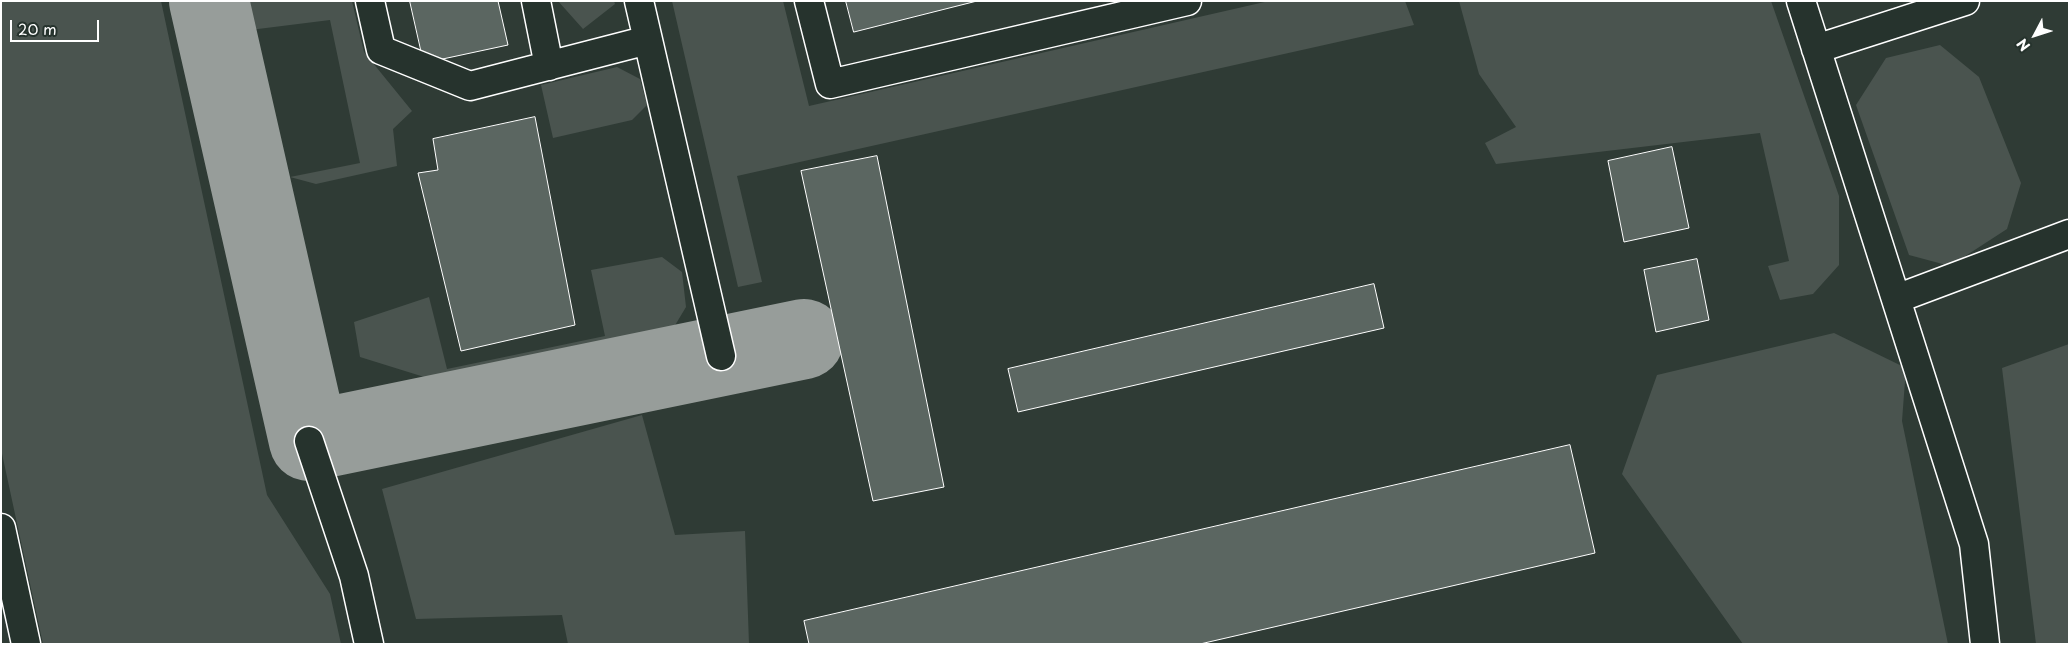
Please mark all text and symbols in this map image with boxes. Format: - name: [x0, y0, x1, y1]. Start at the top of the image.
- scale bar: [12, 10, 101, 42]
- north arrow: [2010, 10, 2060, 60]
- text: 20 m: [18, 17, 57, 40]
- text: N: [2012, 34, 2035, 56]

